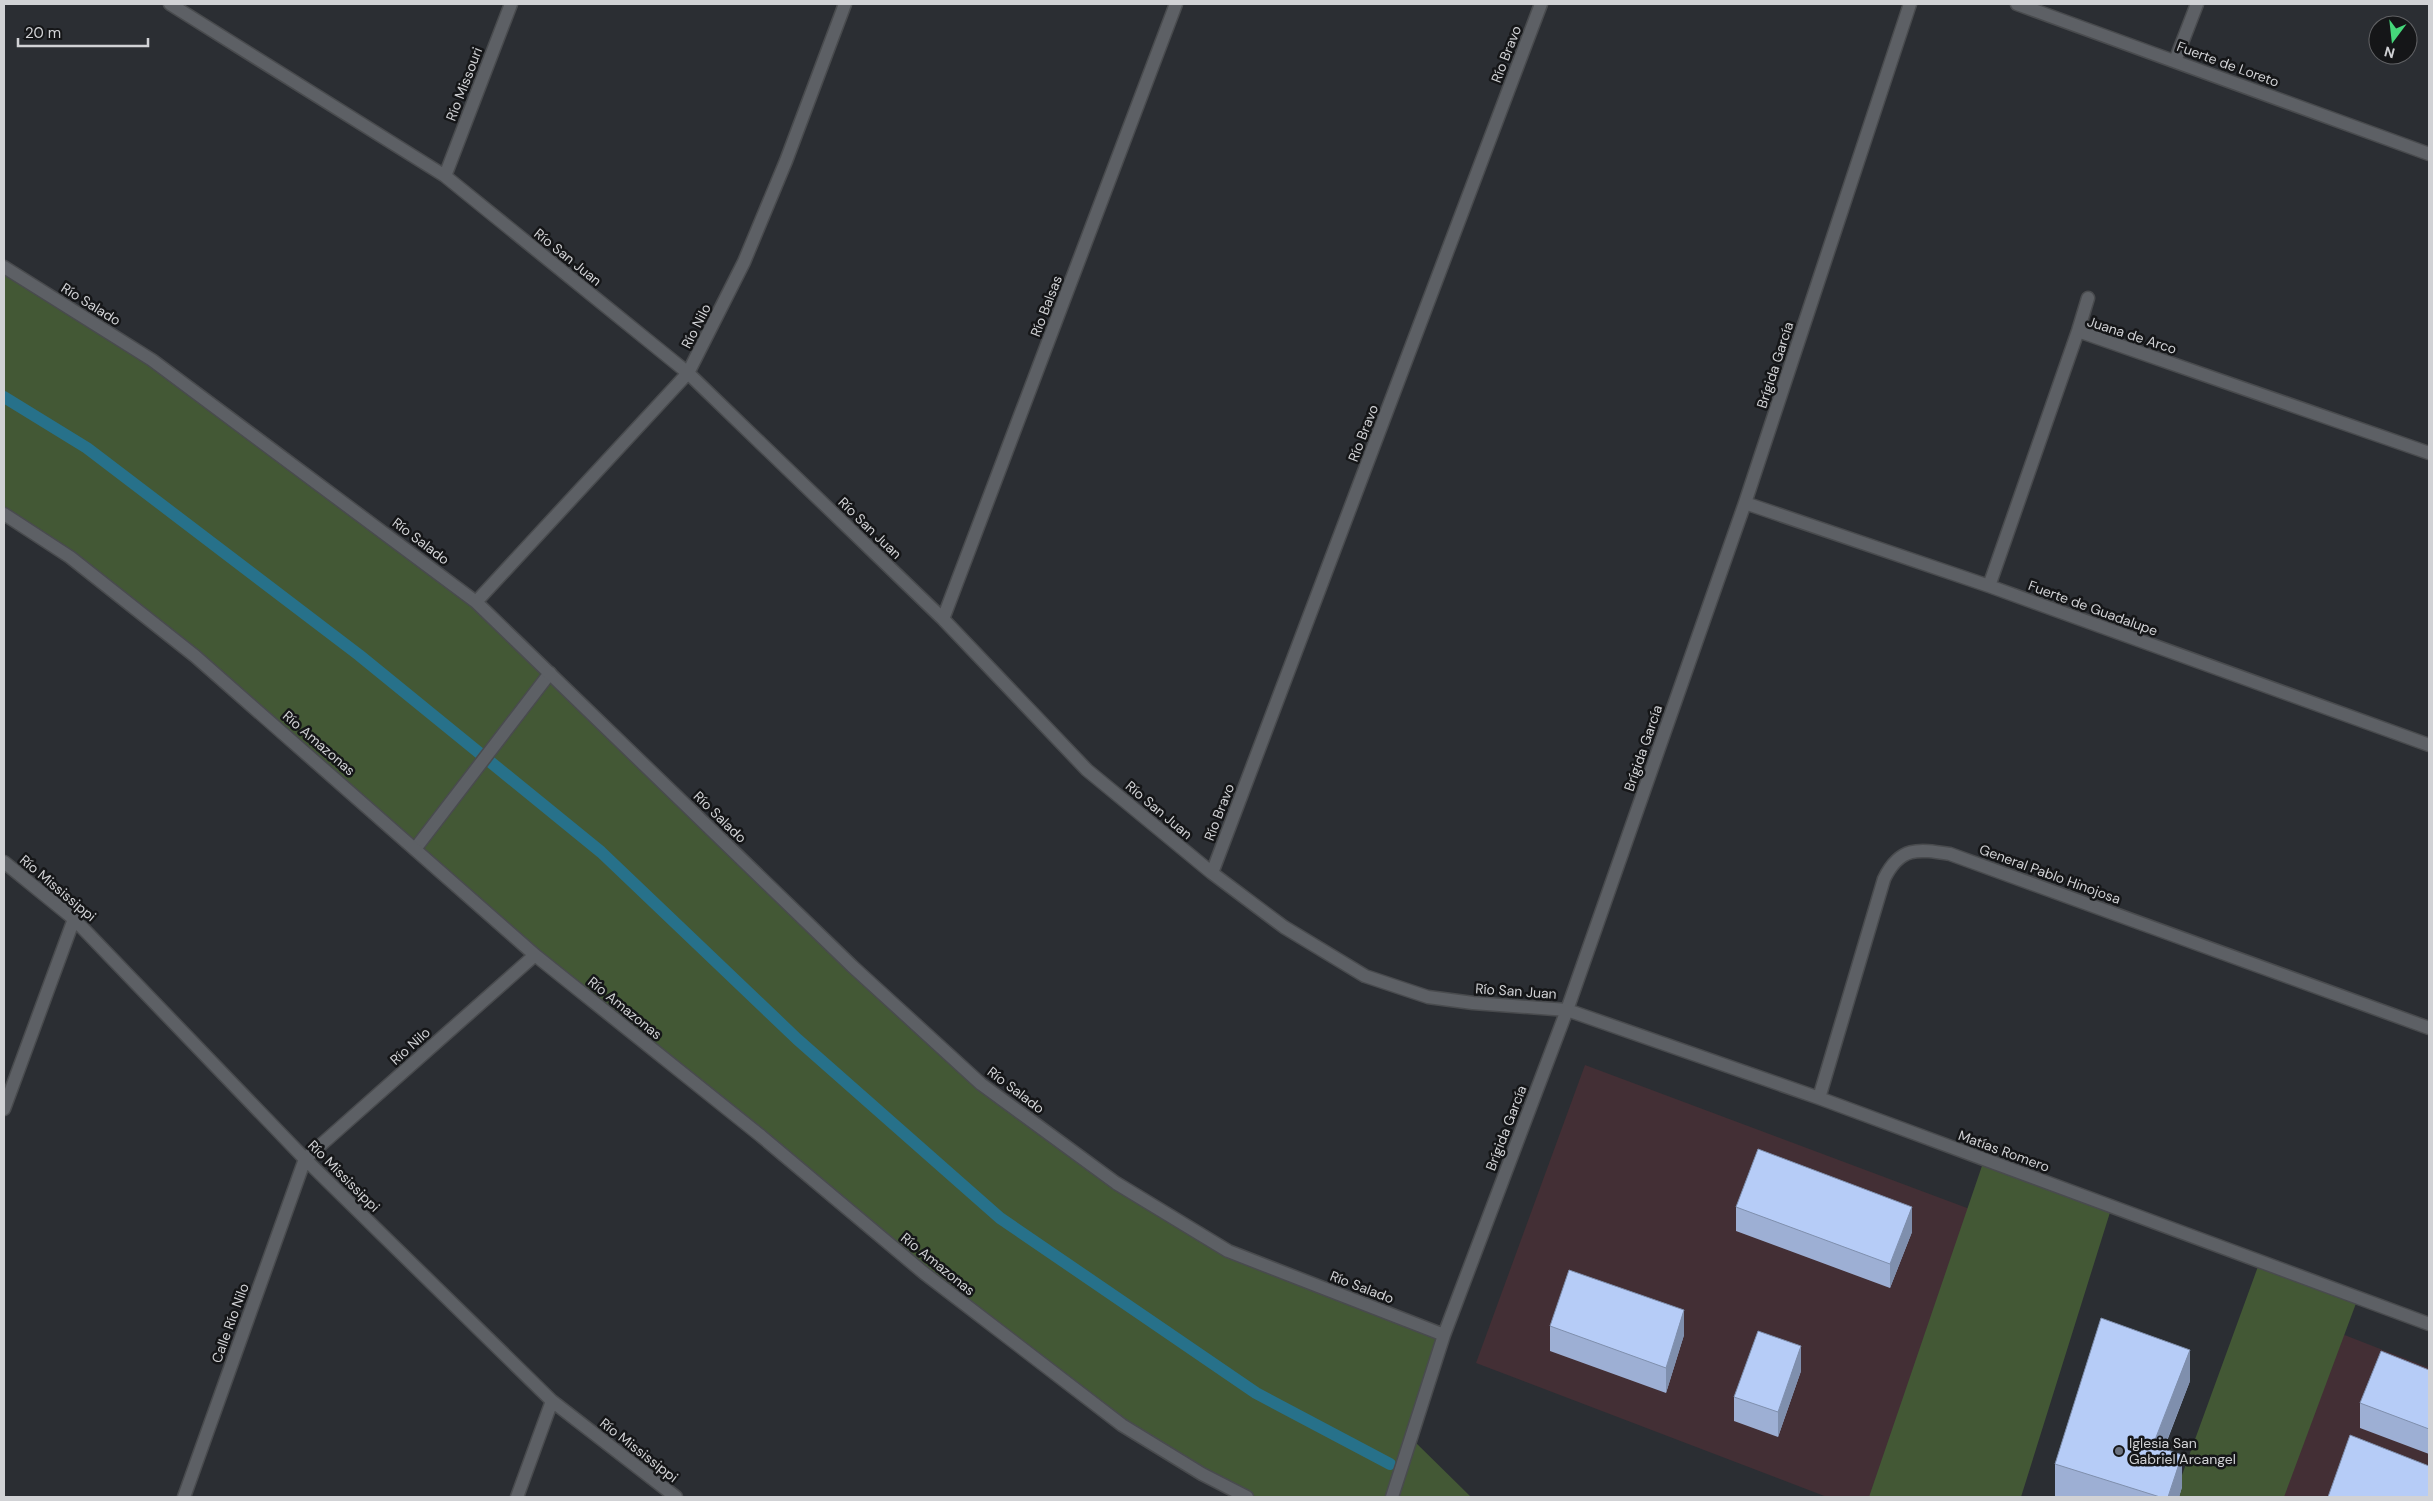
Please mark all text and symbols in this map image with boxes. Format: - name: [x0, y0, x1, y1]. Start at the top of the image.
- scale bar: [18, 15, 148, 47]
- north arrow: [2368, 15, 2418, 65]
- text: 20 m: [25, 23, 61, 43]
- street label: Río Bravo: [1487, 23, 1525, 85]
- street label: Fuerte de Loreto: [2174, 37, 2282, 91]
- text: N: [2382, 43, 2397, 63]
- street label: Río Missouri: [442, 45, 486, 123]
- street label: Río San Juan: [531, 224, 605, 290]
- street label: Río Balsas: [1026, 273, 1066, 339]
- street label: Río Salado: [58, 279, 124, 329]
- street label: Río Nilo: [677, 301, 715, 351]
- street label: Juana de Arco: [2085, 312, 2179, 358]
- street label: Brígida García: [1753, 319, 1797, 411]
- street label: Río Bravo: [1344, 402, 1382, 464]
- street label: Río San Juan: [834, 493, 906, 563]
- street label: Río Salado: [389, 514, 453, 568]
- street label: Fuerte de Guadalupe: [2026, 576, 2160, 640]
- street label: Brígida García: [1620, 703, 1666, 793]
- street label: Río Amazonas: [279, 707, 359, 779]
- street label: Río San Juan: [1122, 777, 1196, 843]
- street label: Río Bravo: [1200, 781, 1238, 843]
- street label: Río Salado: [690, 787, 750, 847]
- street label: General Pablo Hinojosa: [1977, 840, 2123, 908]
- street label: Río Mississippi: [16, 851, 100, 925]
- street label: Río Amazonas: [584, 973, 666, 1043]
- street label: Río San Juan: [1475, 979, 1557, 1003]
- street label: Río Nilo: [386, 1023, 434, 1069]
- street label: Río Salado: [984, 1063, 1048, 1117]
- street label: Brígida García: [1481, 1083, 1531, 1173]
- street label: Matías Romero: [1956, 1126, 2052, 1176]
- street label: Río Mississippi: [304, 1136, 384, 1216]
- street label: Río Amazonas: [897, 1229, 979, 1299]
- street label: Río Salado: [1327, 1267, 1397, 1307]
- street label: Calle Río Nilo: [207, 1281, 253, 1365]
- street label: Río Mississippi: [596, 1414, 682, 1486]
- place label: Iglesia San Gabriel Arcangel: [2129, 1434, 2236, 1468]
- marker: Iglesia San Gabriel Arcangel: [2113, 1445, 2125, 1457]

